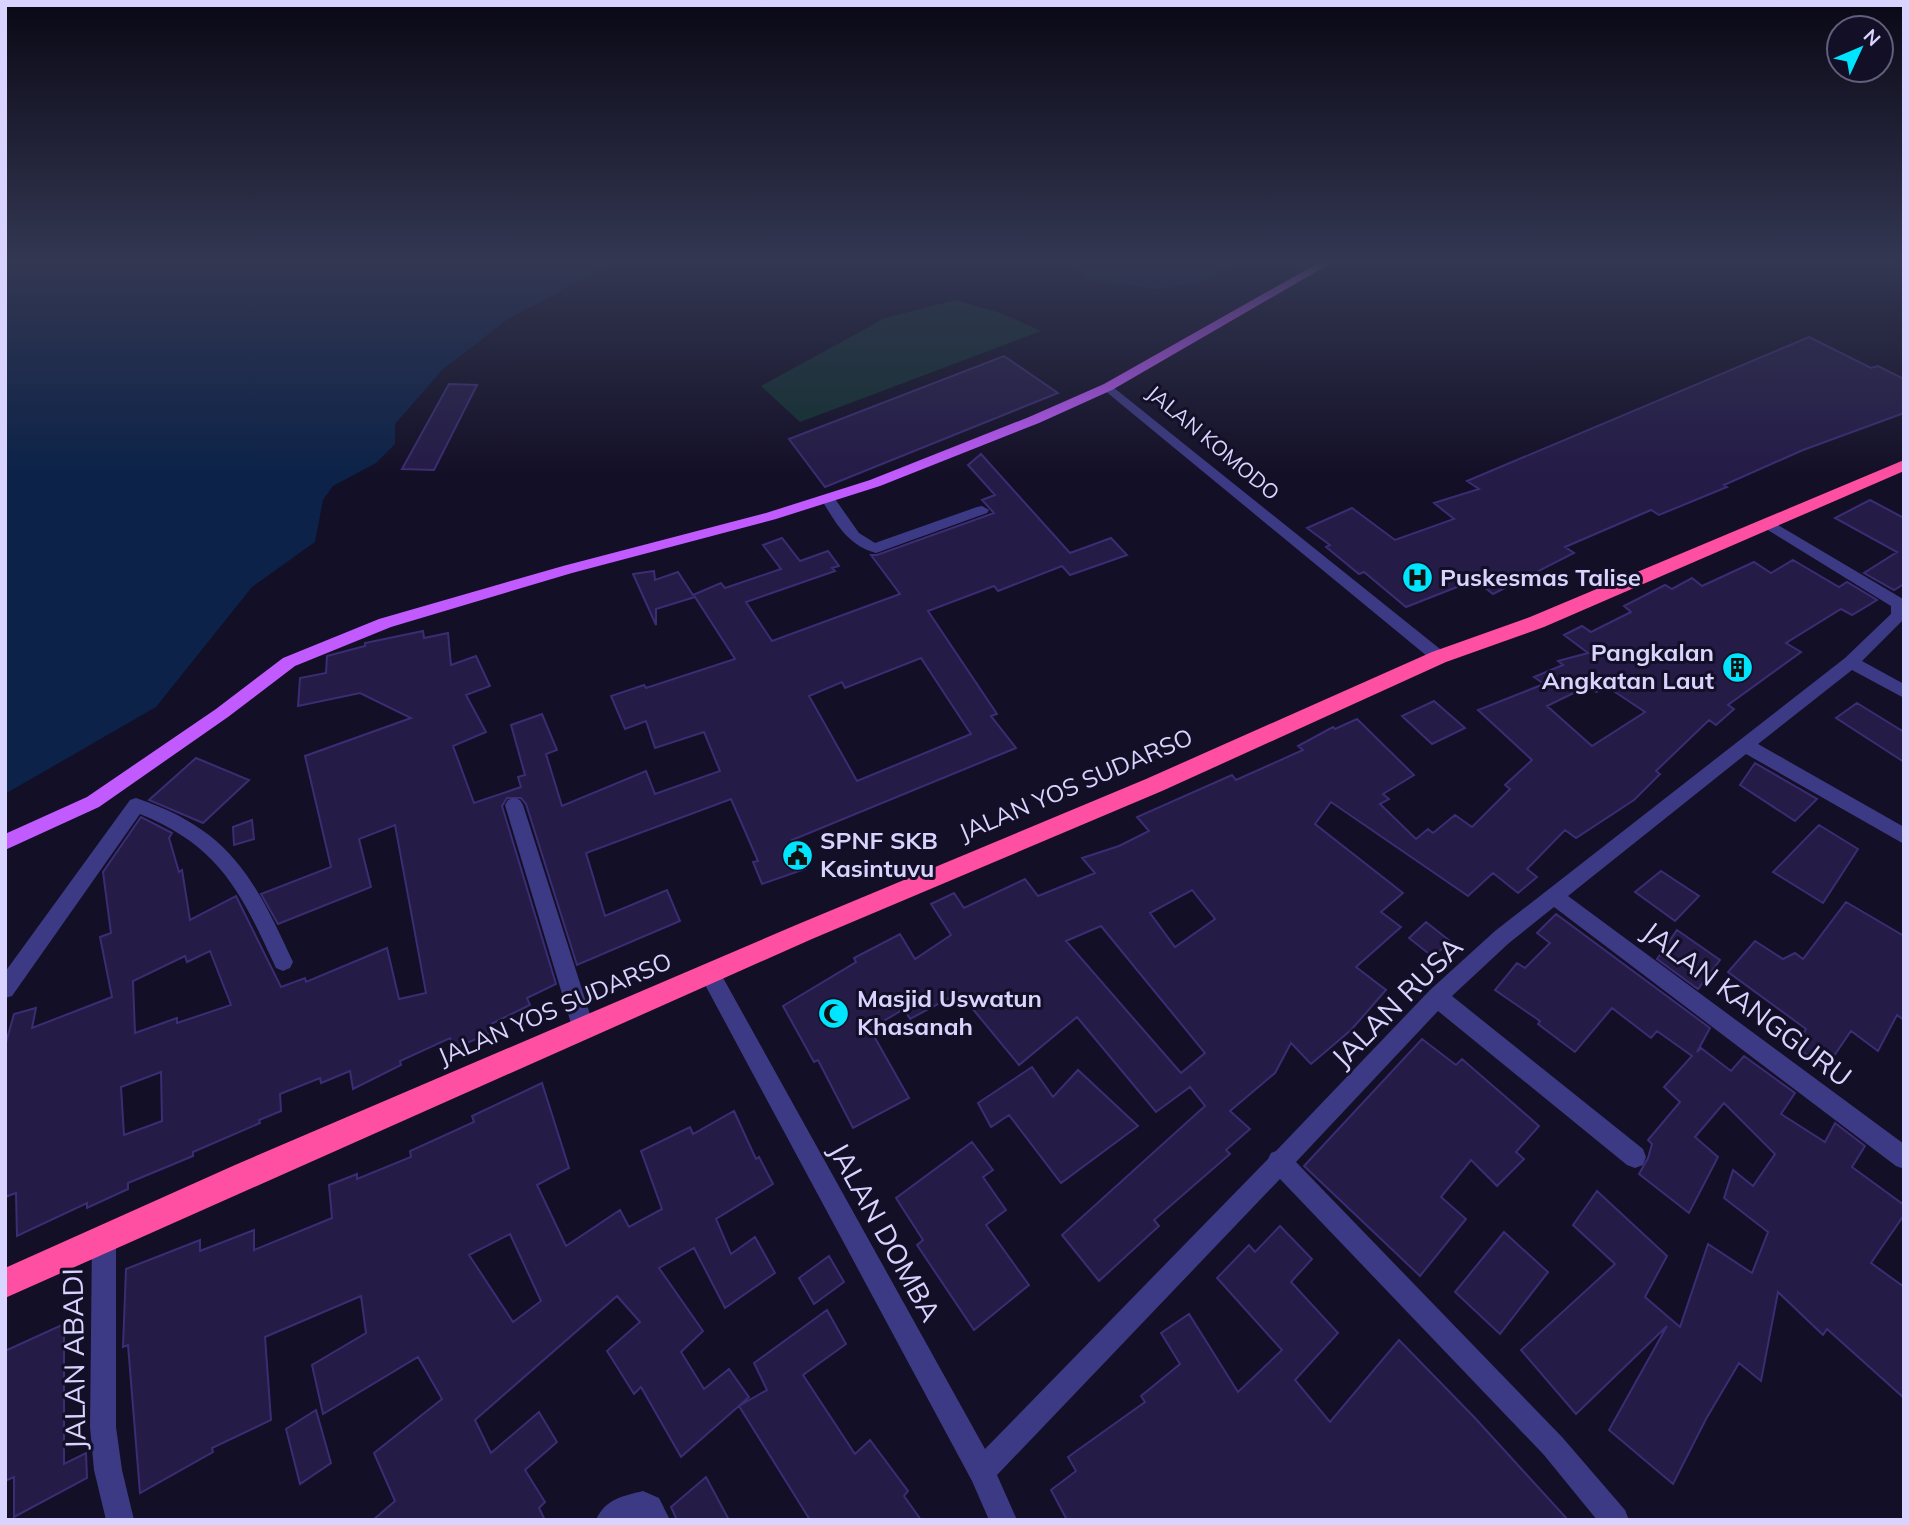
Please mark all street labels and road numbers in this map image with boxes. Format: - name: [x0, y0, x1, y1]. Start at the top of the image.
- street label: JALAN KOMODO: [1142, 379, 1285, 505]
- street label: JALAN YOS SUDARSO: [954, 721, 1197, 847]
- street label: JALAN KANGGURU: [1636, 914, 1859, 1094]
- street label: JALAN RUSA: [1324, 928, 1470, 1075]
- street label: JALAN YOS SUDARSO: [433, 945, 676, 1071]
- street label: JALAN DOMBA: [822, 1136, 949, 1328]
- street label: JALAN ABADI: [54, 1268, 93, 1450]

